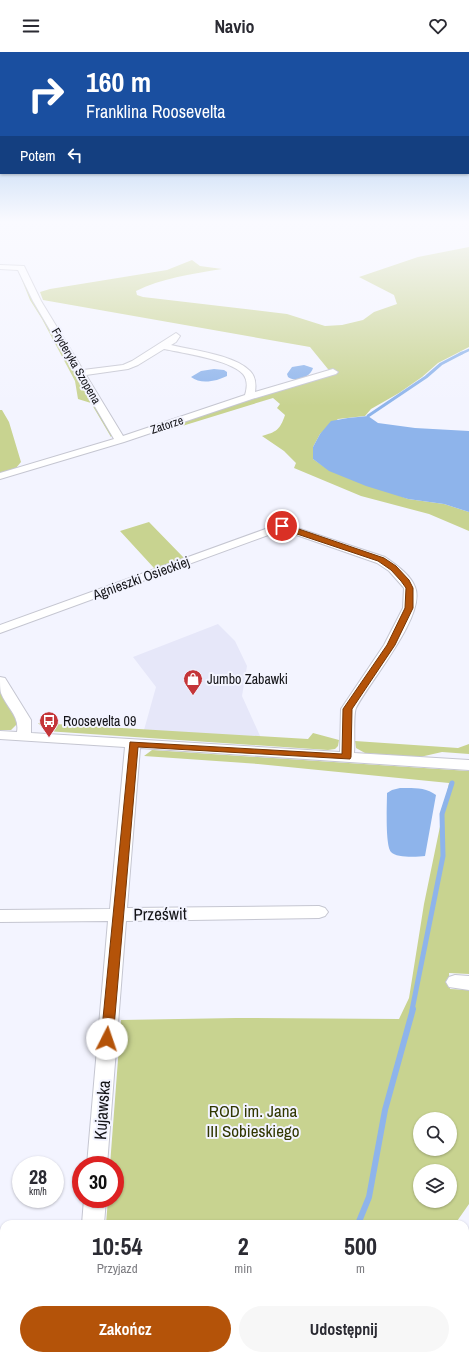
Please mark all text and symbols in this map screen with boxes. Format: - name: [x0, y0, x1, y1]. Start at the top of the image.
- text: Navio: [214, 14, 255, 39]
- icon: menu: [20, 15, 42, 37]
- icon: heart: [427, 15, 449, 37]
- text: 160 m: [86, 63, 151, 101]
- icon: right: [20, 68, 72, 120]
- text: Franklina Roosevelta: [86, 99, 225, 124]
- icon: left: [64, 144, 86, 166]
- text: Potem: [20, 145, 56, 166]
- street label: Fryderyka Szopena: [48, 325, 105, 407]
- street label: Zatorze: [149, 412, 185, 438]
- pin: [265, 509, 299, 543]
- icon: arrive: [271, 515, 293, 537]
- street label: Agnieszki Osieckiej: [89, 552, 192, 604]
- shop icon: Jumbo Zabawki: [182, 668, 204, 696]
- place label: Jumbo Zabawki: [207, 670, 288, 688]
- bus stop icon: Roosevelta 09: [38, 710, 60, 738]
- place label: Roosevelta 09: [63, 712, 136, 730]
- street label: Prześwit: [133, 902, 187, 925]
- position arrow: [86, 1018, 128, 1060]
- street label: Kujawska: [88, 1079, 115, 1141]
- park label: ROD im. Jana III Sobieskiego: [206, 1099, 300, 1142]
- map controls: [413, 1112, 457, 1208]
- button: search: [413, 1112, 457, 1156]
- speed limit sign: 30: [72, 1156, 124, 1208]
- text: 28: [29, 1163, 47, 1190]
- button: layers: [413, 1164, 457, 1208]
- text: km/h: [29, 1185, 47, 1198]
- text: 10:54: [92, 1230, 142, 1262]
- text: 2: [238, 1230, 249, 1262]
- text: 500: [344, 1230, 377, 1262]
- text: Przyjazd: [97, 1260, 138, 1277]
- text: min: [234, 1260, 252, 1277]
- text: m: [356, 1260, 365, 1277]
- button: Zakończ: [20, 1306, 231, 1352]
- button: Udostępnij: [239, 1306, 449, 1352]

